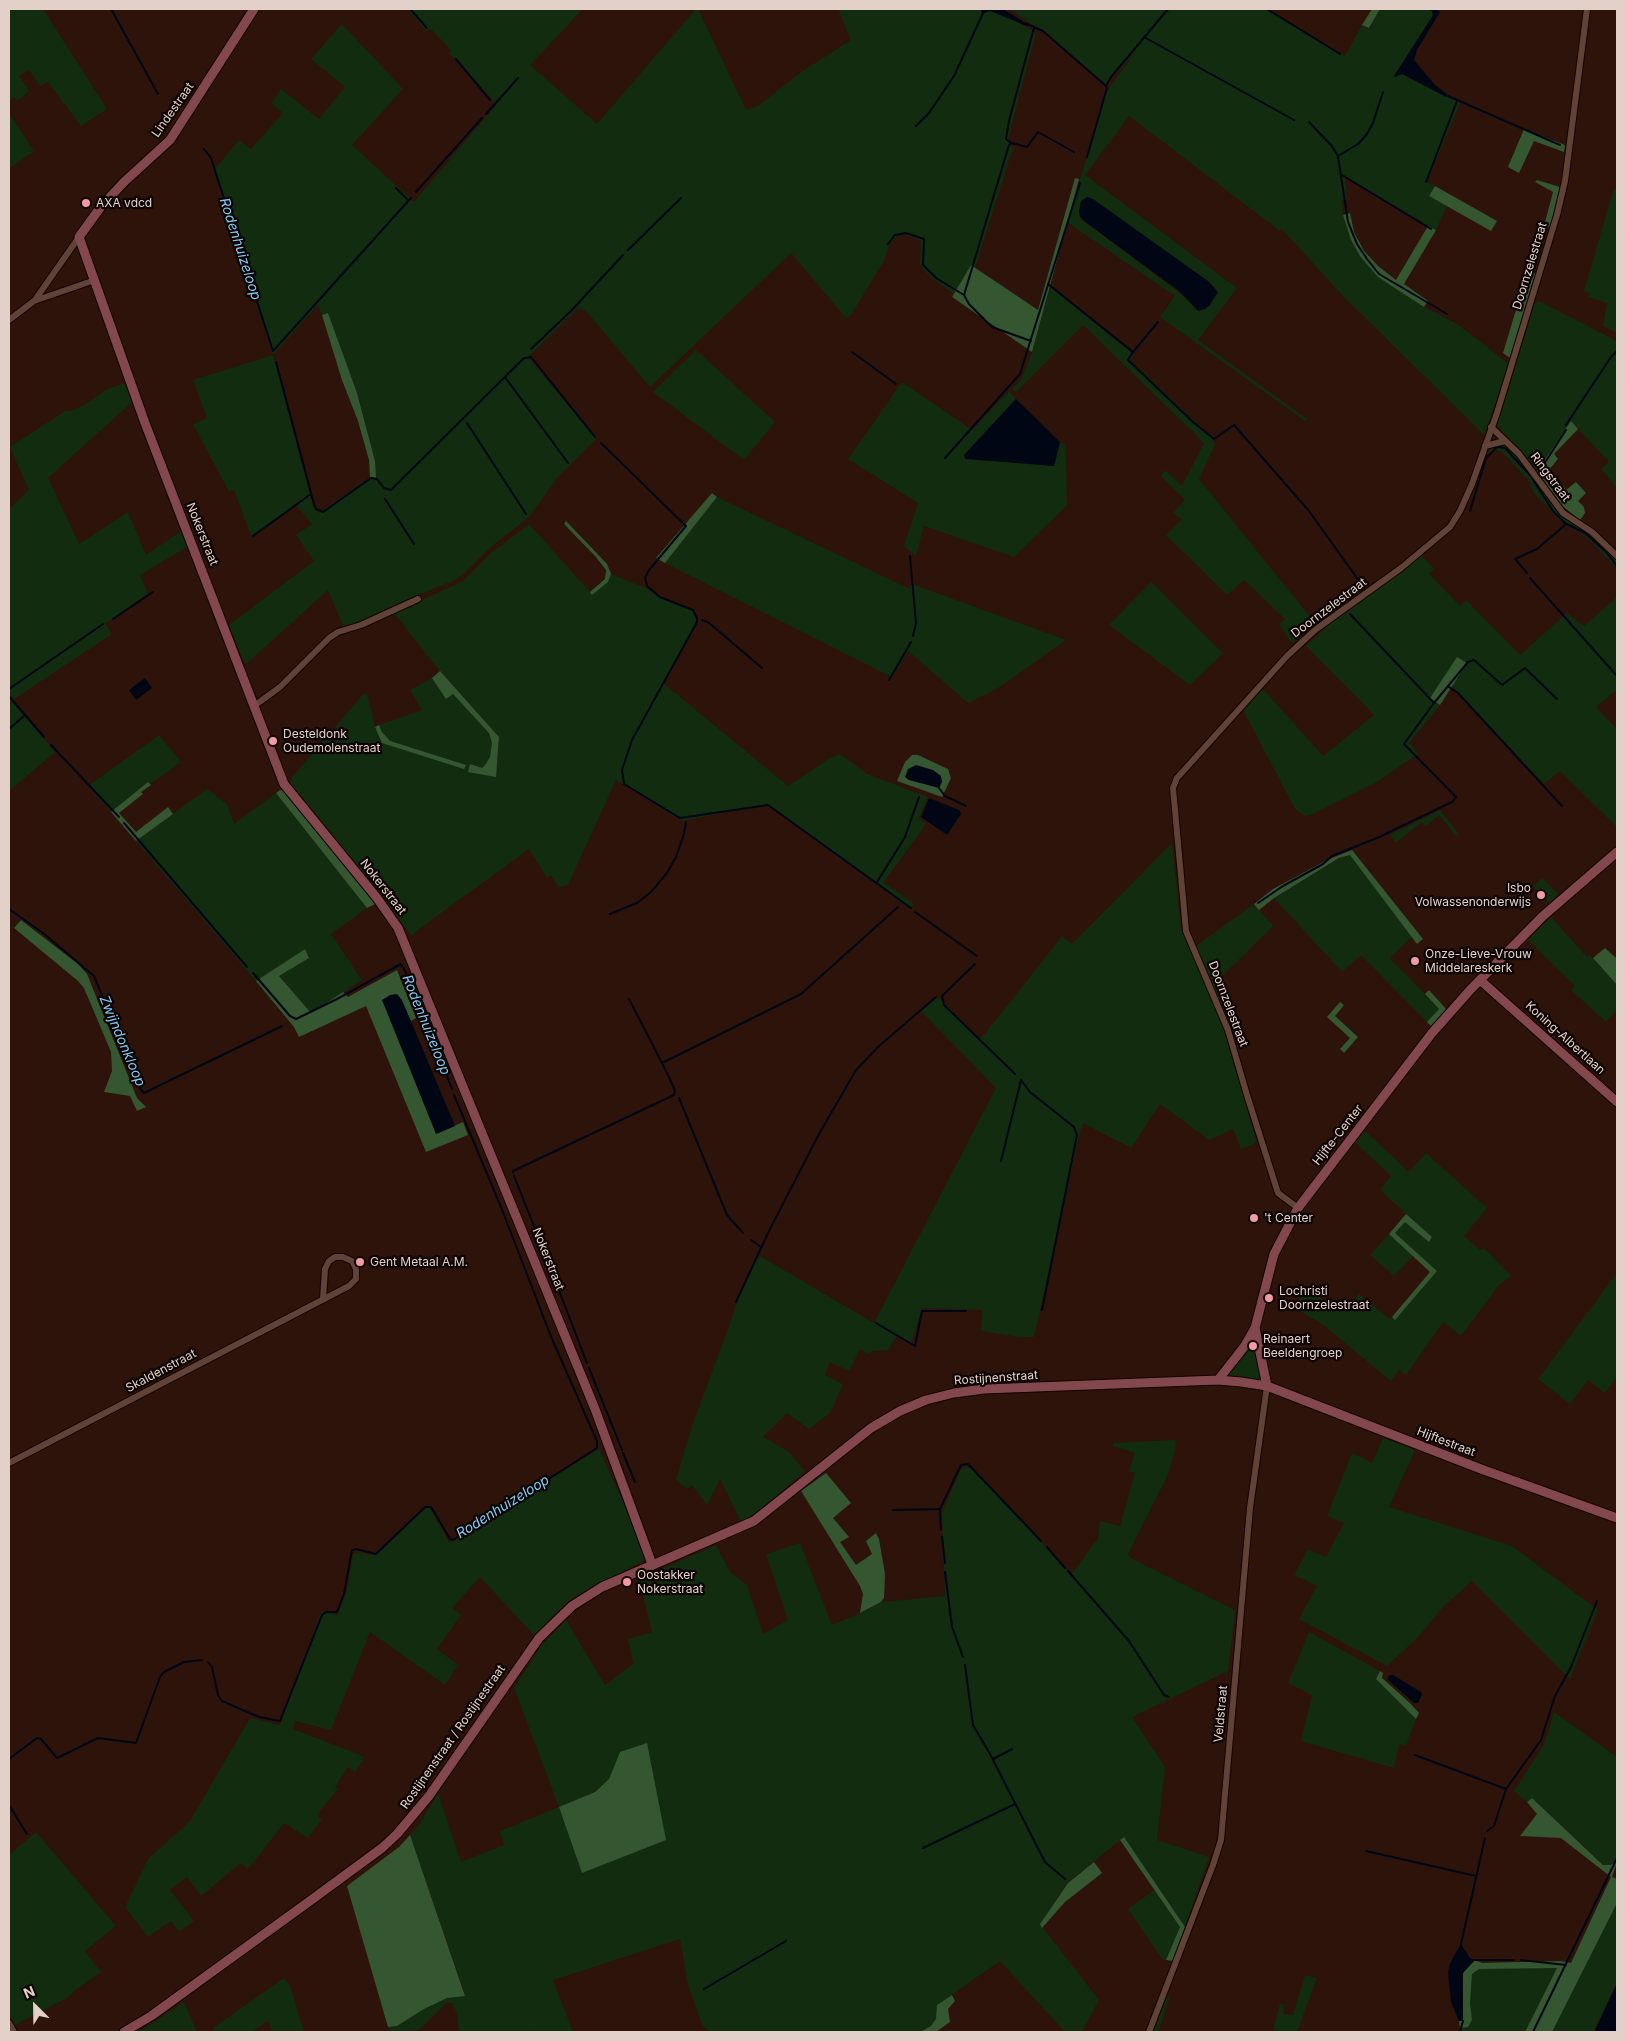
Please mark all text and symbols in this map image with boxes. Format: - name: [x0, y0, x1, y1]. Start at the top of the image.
- street label: Lindestraat: [149, 80, 197, 140]
- place label: AXA vdcd: [96, 196, 152, 210]
- water label: Rodenhuizeloop: [216, 196, 264, 302]
- marker: AXA vdcd: [80, 197, 92, 209]
- street label: Doornzelestraat: [1510, 221, 1550, 311]
- street label: Ringstraat: [1527, 450, 1573, 504]
- street label: Nokerstraat: [183, 501, 221, 567]
- street label: Doornzelestraat: [1289, 575, 1369, 641]
- place label: Desteldonk Oudemolenstraat: [283, 727, 380, 755]
- marker: Desteldonk Oudemolenstraat: [267, 735, 279, 747]
- street label: Nokerstraat: [357, 856, 409, 918]
- place label: Isbo Volwassenonderwijs: [1415, 881, 1531, 909]
- marker: Isbo Volwassenonderwijs: [1535, 889, 1547, 901]
- place label: Onze-Lieve-Vrouw Middelareskerk: [1425, 947, 1532, 975]
- marker: Onze-Lieve-Vrouw Middelareskerk: [1409, 955, 1421, 967]
- street label: Doornzelestraat: [1205, 959, 1251, 1049]
- water label: Rodenhuizeloop: [398, 973, 454, 1077]
- water label: Zwijndonkloop: [95, 993, 149, 1089]
- street label: Koning-Albertlaan: [1522, 999, 1608, 1077]
- street label: Hijfte-Center: [1310, 1102, 1366, 1168]
- place label: 't Center: [1264, 1211, 1313, 1225]
- marker: 't Center: [1248, 1212, 1260, 1224]
- street label: Nokerstraat: [529, 1226, 567, 1292]
- place label: Gent Metaal A.M.: [370, 1255, 468, 1269]
- marker: Gent Metaal A.M.: [354, 1256, 366, 1268]
- place label: Lochristi Doornzelestraat: [1279, 1284, 1369, 1312]
- marker: Lochristi Doornzelestraat: [1263, 1292, 1275, 1304]
- place label: Reinaert Beeldengroep: [1263, 1332, 1342, 1360]
- marker: Reinaert Beeldengroep: [1247, 1340, 1259, 1352]
- street label: Skaldenstraat: [123, 1346, 199, 1396]
- street label: Rostijnenstraat: [954, 1368, 1038, 1388]
- street label: Hijftestraat: [1415, 1424, 1477, 1460]
- water label: Rodenhuizeloop: [453, 1472, 553, 1542]
- place label: Oostakker Nokerstraat: [637, 1568, 703, 1596]
- marker: Oostakker Nokerstraat: [621, 1576, 633, 1588]
- street label: Rostijnenstraat / Rostijnestraat: [398, 1662, 508, 1812]
- street label: Veldstraat: [1211, 1685, 1231, 1743]
- north arrow: [10, 1981, 60, 2031]
- text: N: [21, 1982, 37, 2002]

